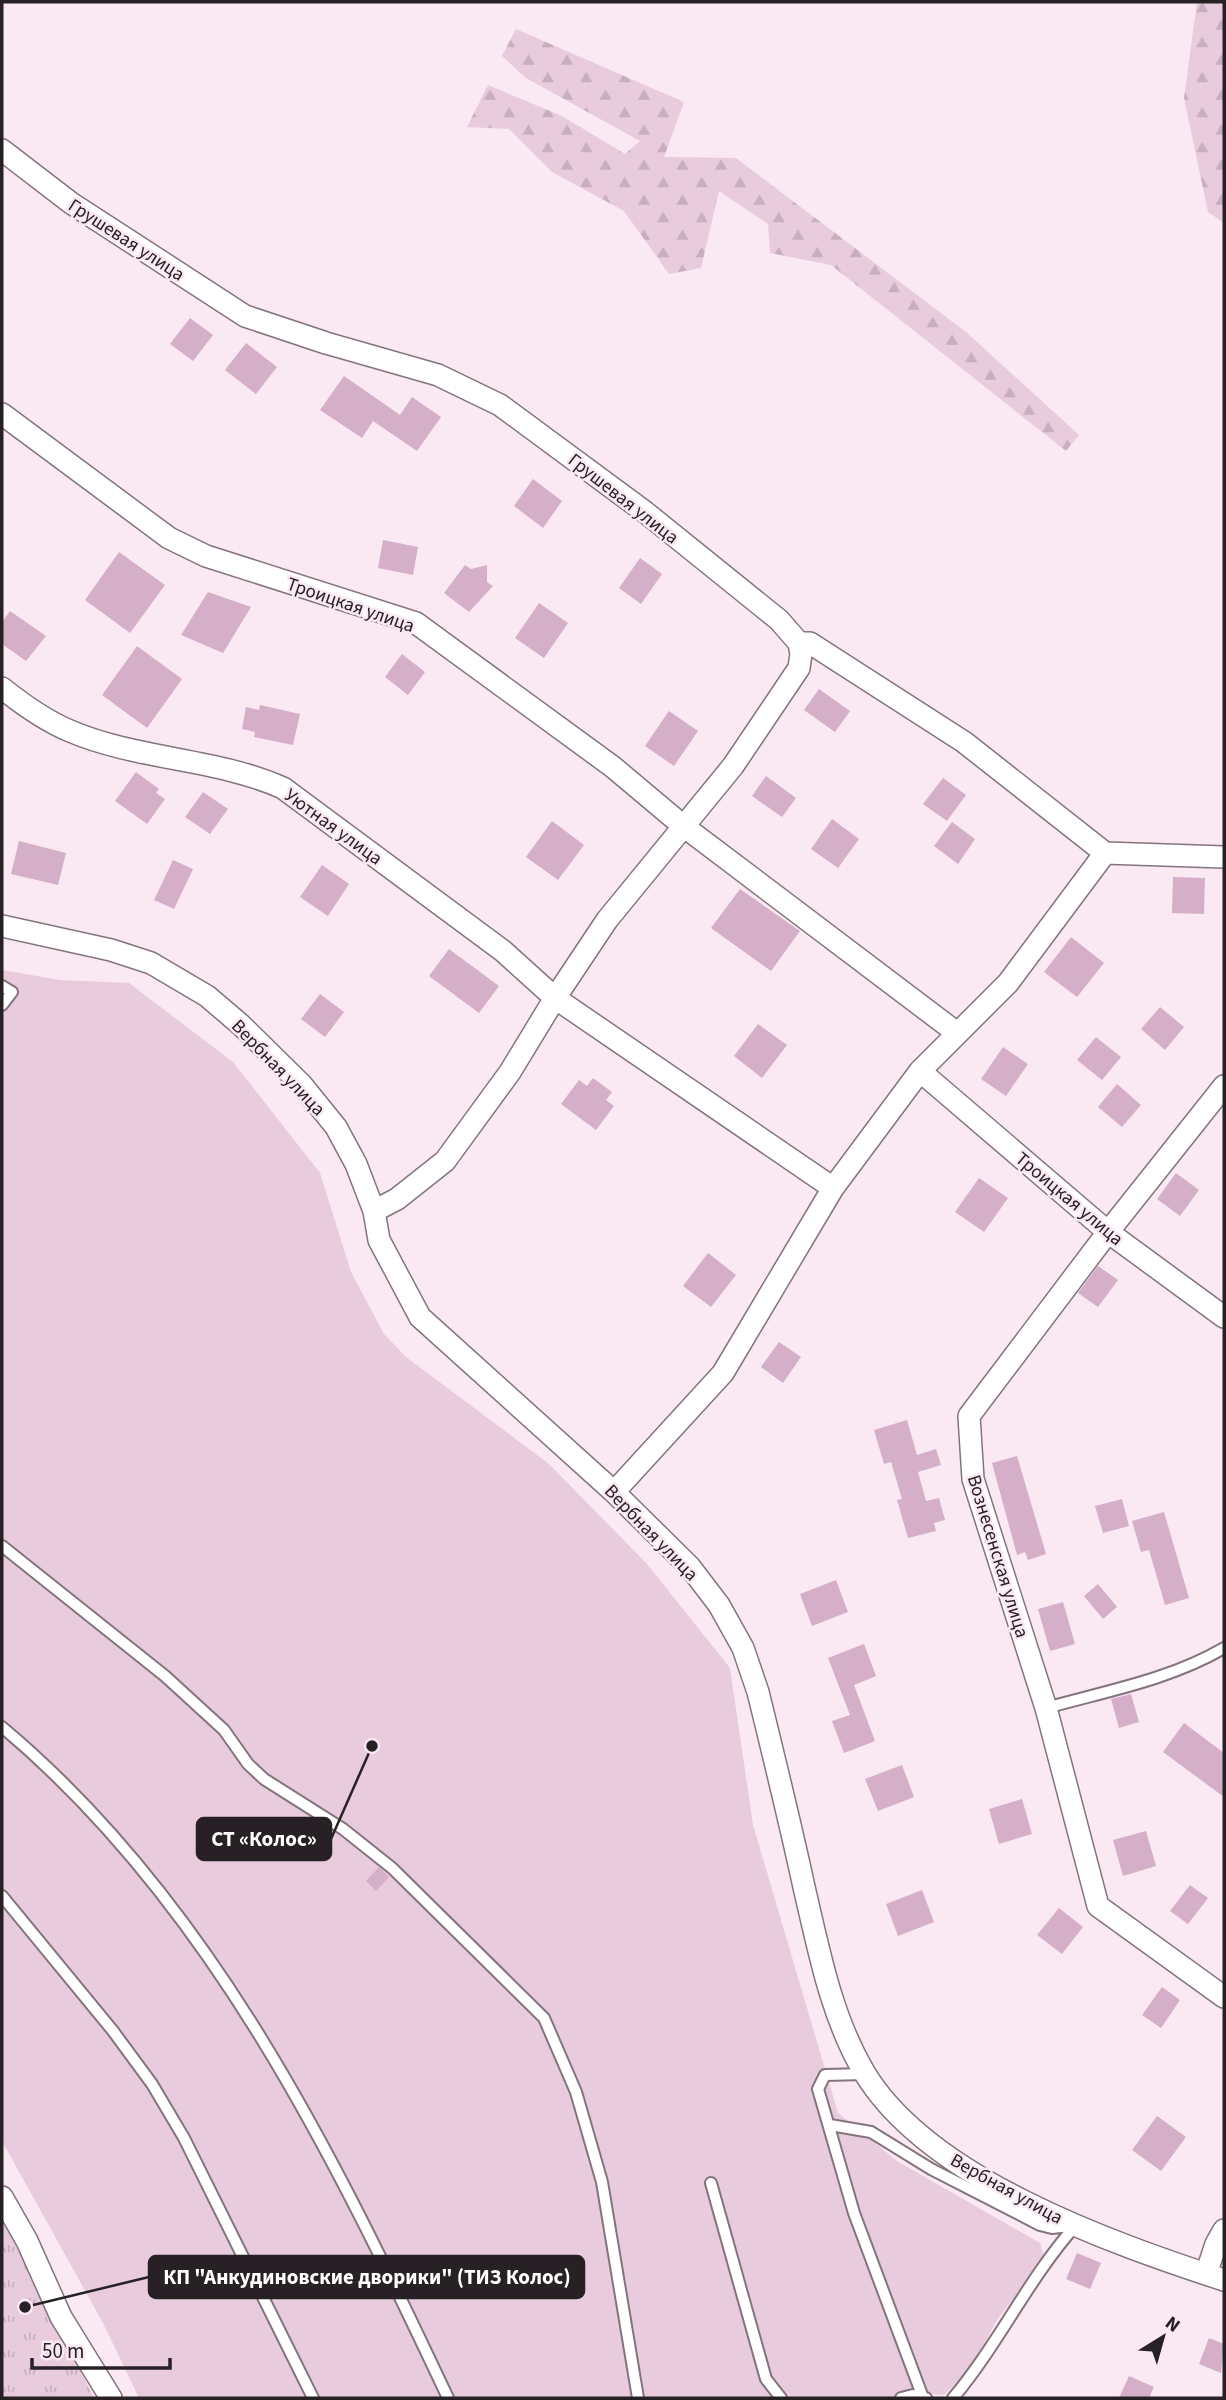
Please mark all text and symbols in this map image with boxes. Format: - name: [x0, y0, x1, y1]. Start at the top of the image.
- street label: Грушевая улица: [63, 192, 190, 288]
- street label: Грушевая улица: [562, 447, 684, 551]
- street label: Троицкая улица: [283, 571, 418, 640]
- street label: Уютная улица: [279, 782, 388, 872]
- street label: Вербная улица: [225, 1014, 331, 1122]
- street label: Троицкая улица: [1009, 1146, 1129, 1252]
- street label: Вознесенская улица: [960, 1472, 1035, 1641]
- street label: Вербная улица: [598, 1479, 704, 1587]
- callout: СТ «Колос»: [197, 1818, 331, 1860]
- text: СТ «Колос»: [211, 1824, 317, 1854]
- street label: Вербная улица: [945, 2147, 1068, 2231]
- callout: КП "Анкудиновские дворики" (ТИЗ Колос): [149, 2256, 584, 2298]
- text: КП "Анкудиновские дворики" (ТИЗ Колос): [163, 2262, 571, 2292]
- north arrow: [1128, 2302, 1198, 2372]
- text: N: [1159, 2310, 1186, 2339]
- scale bar: [32, 2326, 170, 2370]
- text: 50 m: [42, 2336, 84, 2366]

